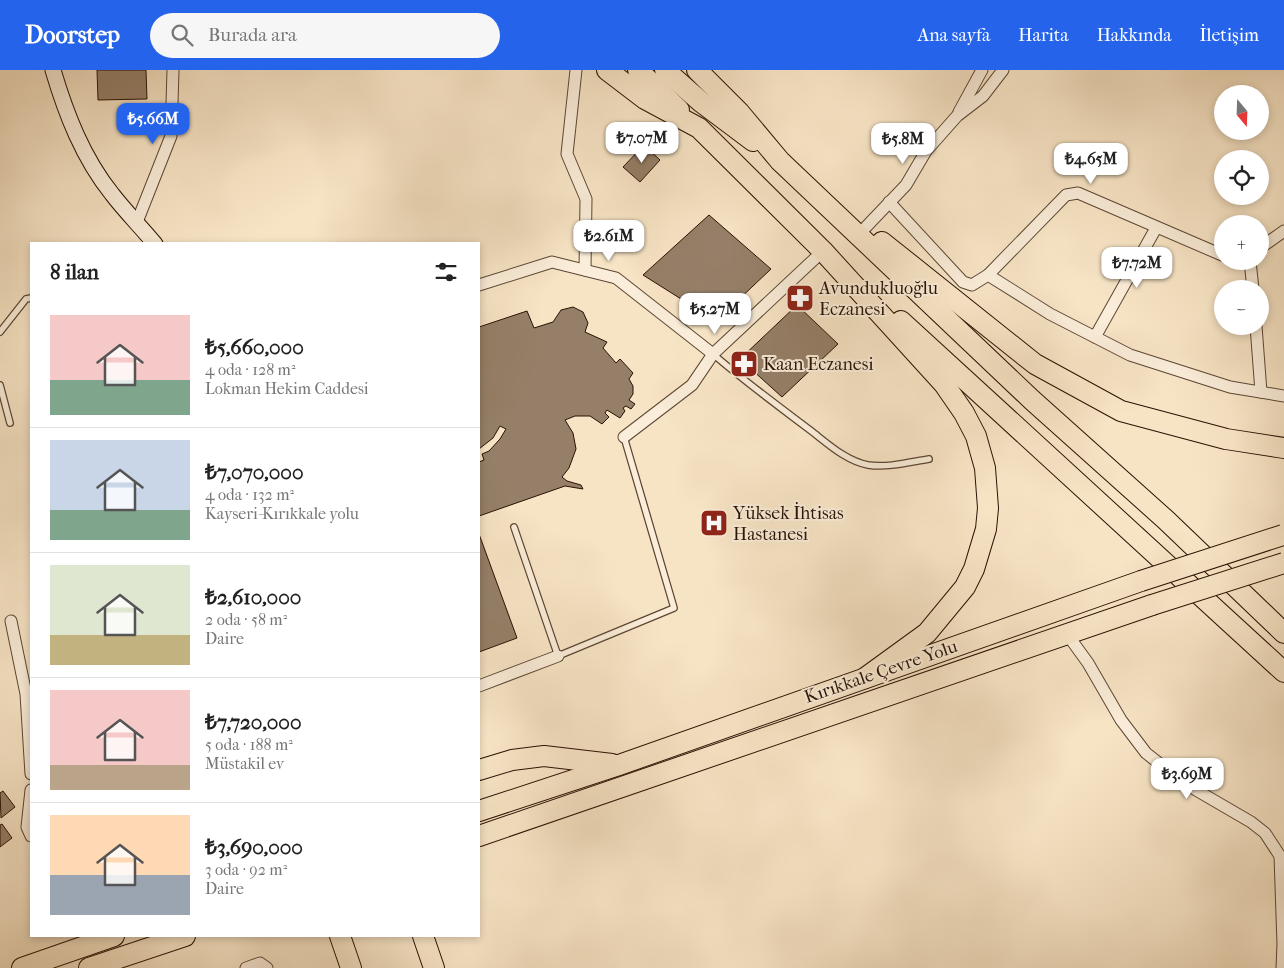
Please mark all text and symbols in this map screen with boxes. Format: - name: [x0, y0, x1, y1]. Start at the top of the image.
- search box: [150, 13, 500, 58]
- text: Doorstep: [25, 21, 120, 49]
- icon: search: [168, 21, 196, 49]
- text: Burada ara: [208, 24, 297, 46]
- text: Ana sayfa: [917, 25, 990, 46]
- text: Harita: [1018, 25, 1069, 46]
- text: Hakkında: [1097, 25, 1172, 46]
- text: İletişim: [1200, 25, 1259, 46]
- north arrow: [1214, 85, 1269, 140]
- map controls: [1214, 85, 1269, 335]
- pin: ₺5.66M: [112, 102, 194, 145]
- text: ₺5.66M: [127, 109, 179, 128]
- pin: ₺7.07M: [601, 122, 683, 164]
- pin: ₺5.8M: [868, 122, 938, 165]
- text: ₺7.07M: [617, 128, 667, 147]
- text: ₺5.8M: [882, 129, 924, 148]
- pin: ₺4.65M: [1050, 142, 1132, 185]
- text: ₺4.65M: [1065, 149, 1117, 168]
- button: locate: [1214, 150, 1269, 205]
- button: +: [1214, 215, 1269, 270]
- pin: ₺2.61M: [568, 220, 650, 262]
- text: ₺2.61M: [584, 226, 634, 245]
- pin: ₺7.72M: [1096, 246, 1178, 289]
- text: ₺7.72M: [1112, 253, 1162, 272]
- icon: filters: [432, 258, 460, 286]
- text: 8 ilan: [50, 260, 99, 284]
- place label: Avundukluoğlu Eczanesi: [818, 278, 938, 320]
- button: −: [1214, 280, 1269, 335]
- pharmacy icon: Avundukluoğlu Eczanesi: [785, 283, 815, 313]
- pin: ₺5.27M: [674, 292, 756, 335]
- text: ₺5.27M: [690, 299, 740, 318]
- icon: home: [90, 335, 150, 395]
- text: ₺5,660,000: [205, 335, 304, 359]
- pharmacy icon: Kaan Eczanesi: [729, 349, 759, 379]
- place label: Kaan Eczanesi: [763, 354, 874, 375]
- text: 4 oda · 128 m²: [205, 360, 295, 379]
- text: Lokman Hekim Caddesi: [205, 379, 369, 398]
- icon: home: [90, 460, 150, 520]
- text: ₺7,070,000: [205, 460, 303, 484]
- text: 4 oda · 132 m²: [205, 485, 294, 504]
- place label: Yüksek İhtisas Hastanesi: [732, 502, 844, 545]
- text: Kayseri-Kırıkkale yolu: [205, 504, 359, 523]
- hospital icon: Yüksek İhtisas Hastanesi: [699, 508, 729, 538]
- icon: home: [90, 585, 150, 645]
- text: ₺2,610,000: [205, 585, 301, 609]
- text: 2 oda · 58 m²: [205, 610, 287, 629]
- text: Daire: [205, 629, 244, 648]
- street label: Kırıkkale Çevre Yolu: [802, 636, 961, 709]
- icon: home: [90, 710, 150, 770]
- text: ₺7,720,000: [205, 710, 302, 734]
- text: 5 oda · 188 m²: [205, 735, 293, 754]
- text: Müstakil ev: [205, 754, 284, 773]
- pin: ₺3.69M: [1146, 758, 1228, 800]
- text: ₺3.69M: [1162, 764, 1212, 783]
- icon: home: [90, 835, 150, 895]
- text: ₺3,690,000: [205, 835, 303, 859]
- text: 3 oda · 92 m²: [205, 860, 287, 879]
- text: Daire: [205, 879, 244, 898]

